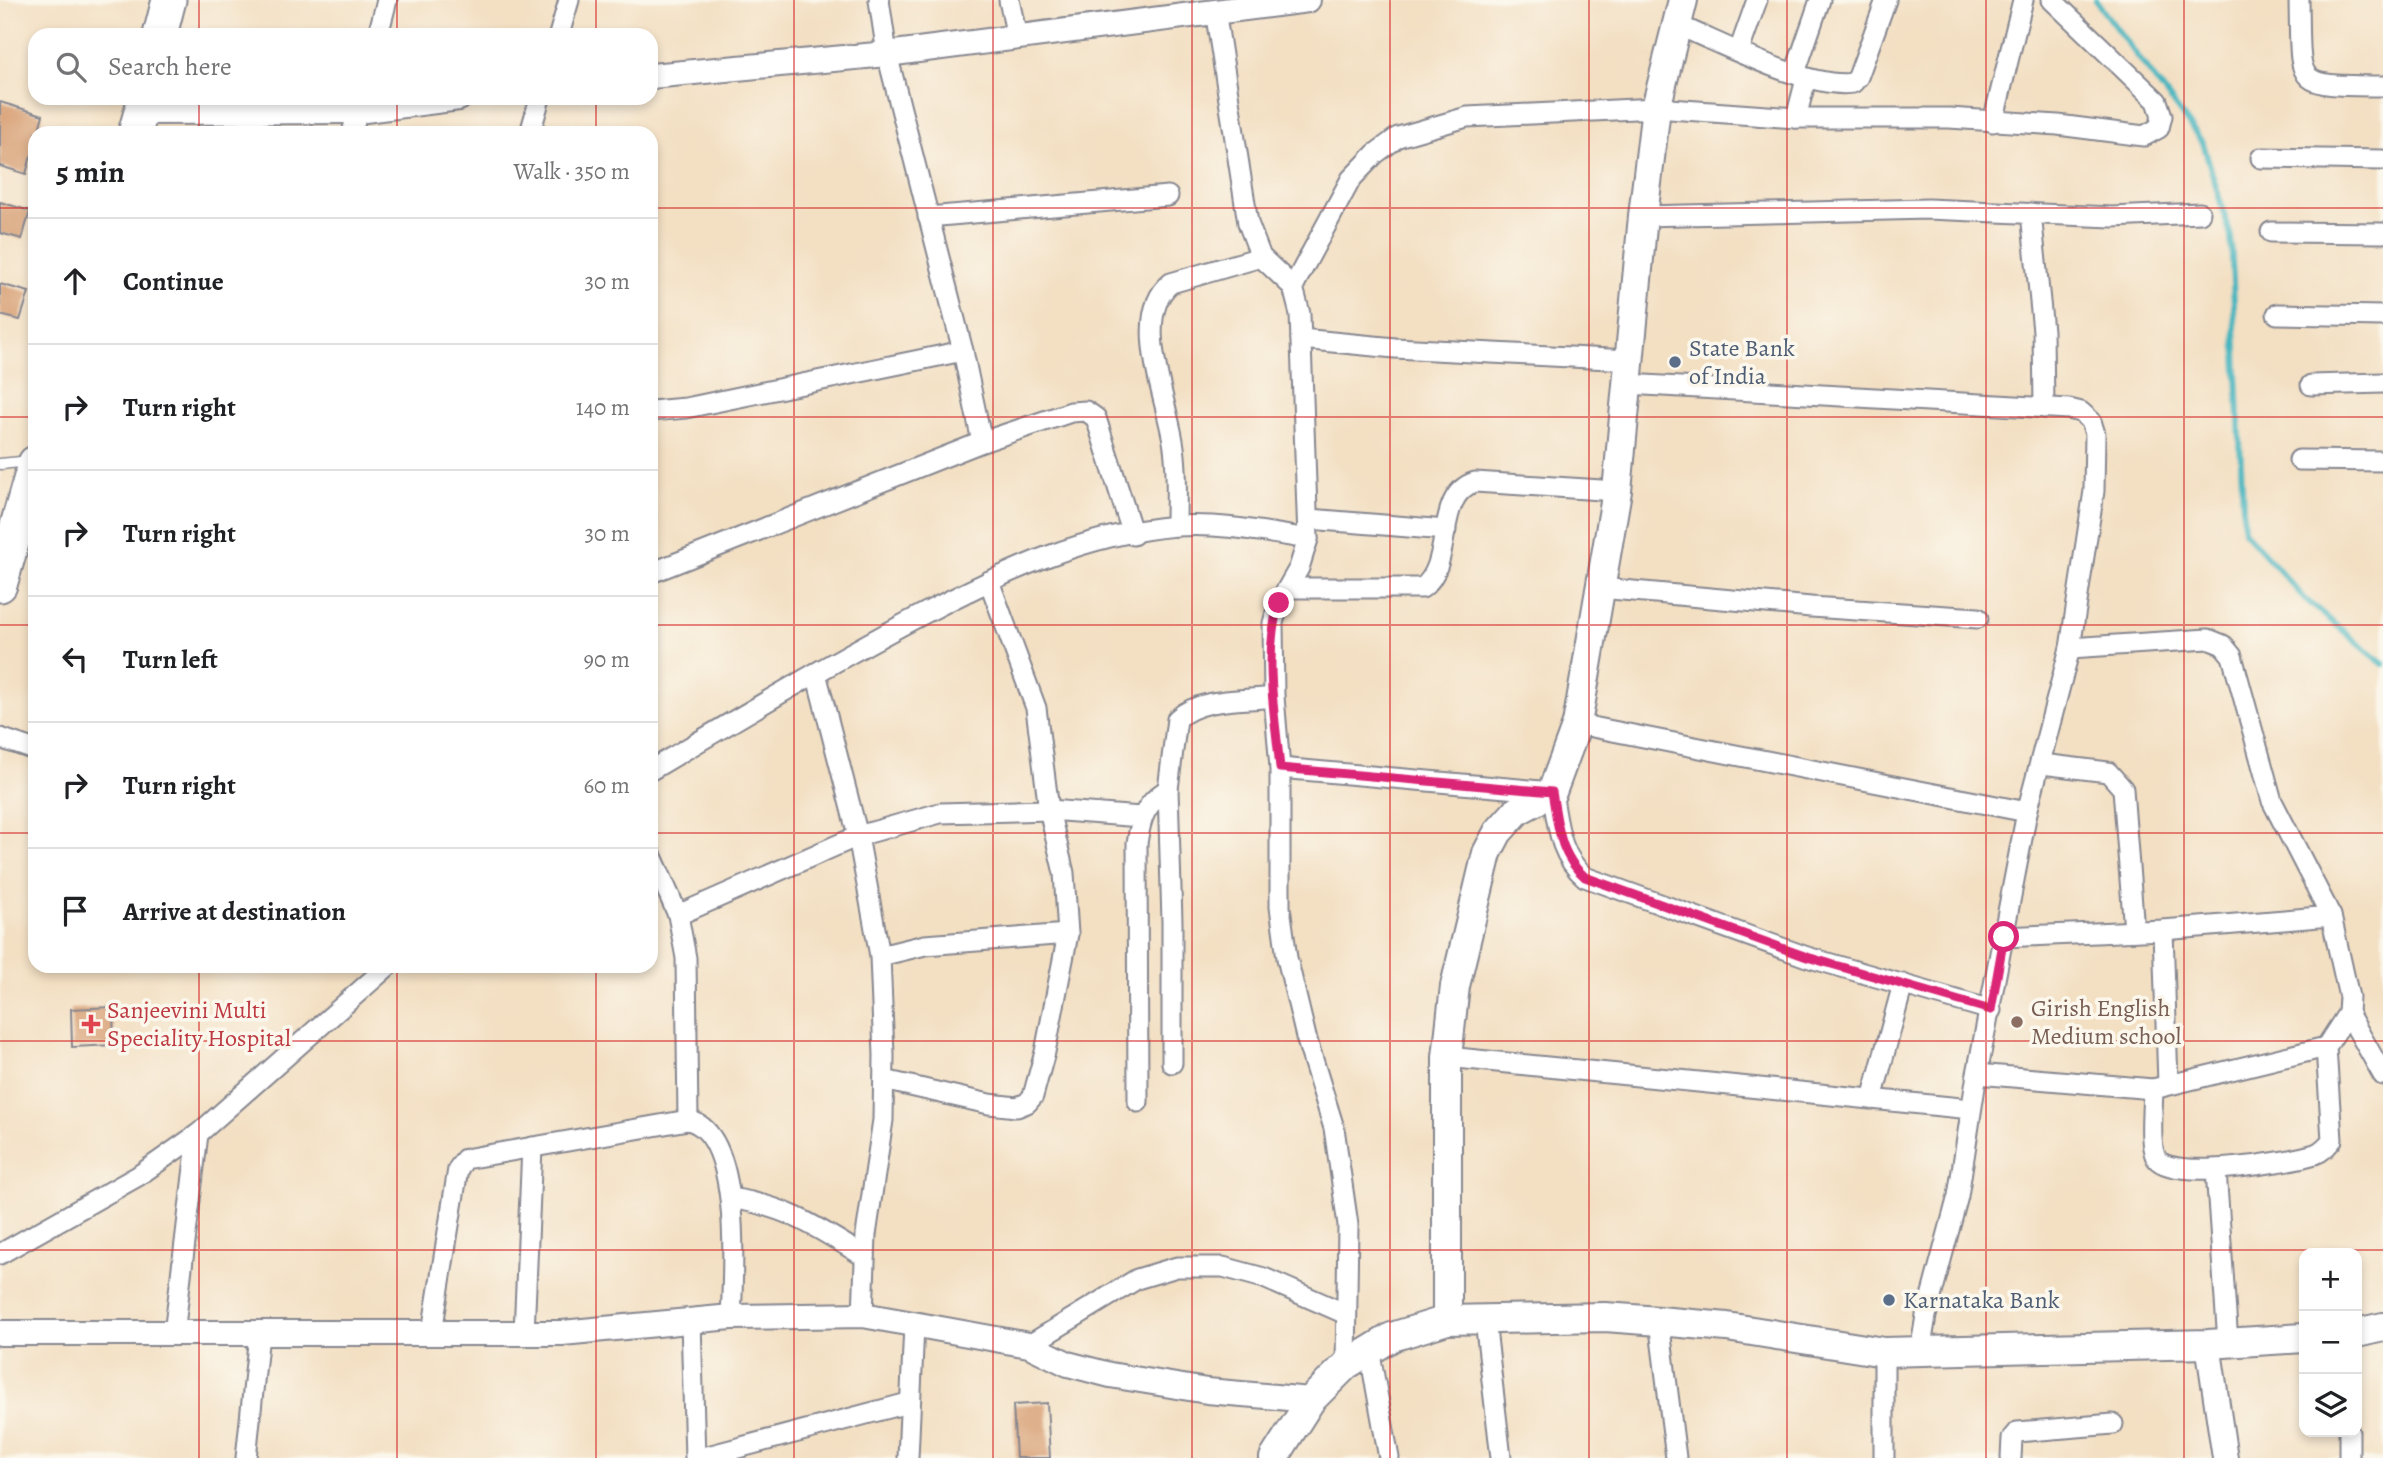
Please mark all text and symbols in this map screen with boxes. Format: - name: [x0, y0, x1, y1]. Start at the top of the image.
- search box: [28, 28, 658, 105]
- icon: search: [52, 48, 90, 86]
- text: Search here: [108, 49, 232, 84]
- text: 5 min: [56, 152, 125, 192]
- text: Walk · 350 m: [514, 156, 630, 187]
- icon: ahead: [56, 262, 94, 300]
- text: Continue: [123, 264, 224, 299]
- text: 30 m: [584, 266, 630, 297]
- place label: State Bank of India: [1689, 332, 1795, 392]
- marker: State Bank of India: [1667, 354, 1683, 370]
- icon: right: [56, 388, 94, 426]
- text: Turn right: [123, 390, 236, 425]
- text: 140 m: [576, 392, 630, 423]
- icon: right: [56, 514, 94, 552]
- text: Turn right: [123, 516, 236, 551]
- text: 30 m: [584, 518, 630, 549]
- route end: [1263, 587, 1294, 618]
- icon: left: [56, 640, 94, 678]
- text: Turn left: [123, 642, 218, 677]
- text: 90 m: [584, 644, 630, 675]
- icon: right: [56, 766, 94, 804]
- text: Turn right: [123, 768, 236, 803]
- text: 60 m: [583, 770, 630, 801]
- icon: arrive: [56, 892, 94, 930]
- text: Arrive at destination: [123, 894, 346, 929]
- route start: [1988, 921, 2019, 952]
- place label: Girish English Medium school: [2031, 992, 2182, 1052]
- place label: Sanjeevini Multi Speciality Hospital: [107, 994, 291, 1054]
- marker: Sanjeevini Multi Speciality Hospital: [81, 1014, 101, 1034]
- marker: Girish English Medium school: [2009, 1014, 2025, 1030]
- map controls: [2299, 1248, 2362, 1437]
- button: +: [2299, 1248, 2362, 1311]
- place label: Karnataka Bank: [1903, 1284, 2060, 1316]
- marker: Karnataka Bank: [1881, 1292, 1897, 1308]
- button: −: [2299, 1311, 2362, 1374]
- button: layers: [2299, 1374, 2362, 1437]

